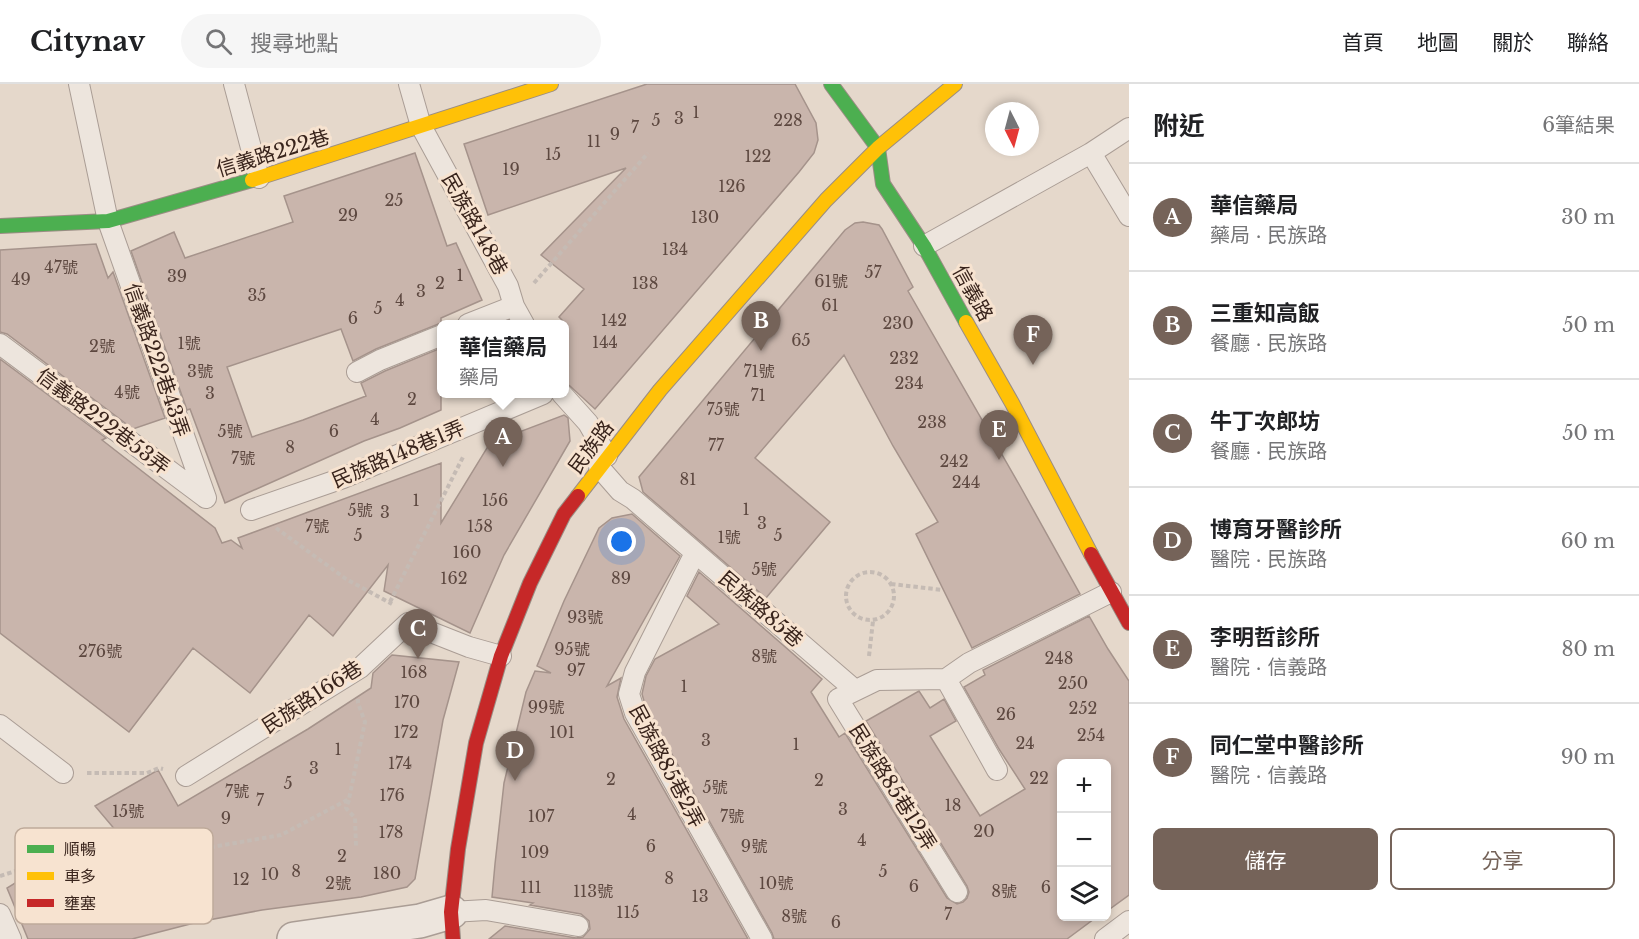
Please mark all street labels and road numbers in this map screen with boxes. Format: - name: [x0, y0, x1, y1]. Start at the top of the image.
- street label: 信義路222巷: [214, 124, 332, 182]
- street label: 民族路148巷: [437, 169, 513, 279]
- street label: 信義路: [948, 261, 998, 325]
- street label: 信義路222巷43弄: [119, 280, 195, 440]
- street label: 信義路222巷53弄: [32, 363, 174, 479]
- street label: 民族路148巷1弄: [328, 415, 468, 493]
- street label: 民族路: [563, 416, 619, 478]
- street label: 民族路85巷: [714, 566, 808, 652]
- street label: 民族路166巷: [257, 656, 367, 738]
- street label: 民族路85巷2弄: [625, 700, 709, 832]
- street label: 民族路85巷12弄: [844, 719, 942, 855]

